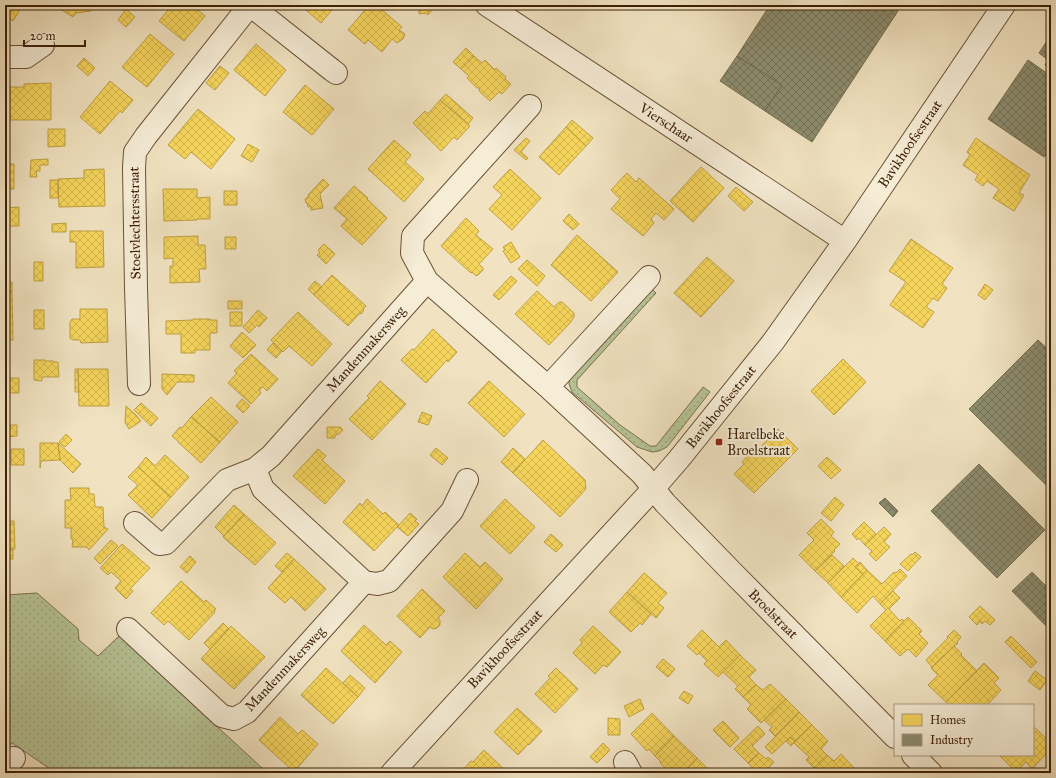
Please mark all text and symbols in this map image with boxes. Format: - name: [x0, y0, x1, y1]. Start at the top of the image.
- scale bar: [24, 22, 85, 48]
- text: 20 m: [30, 29, 56, 43]
- street label: Bavikhoofsestraat: [874, 97, 946, 191]
- street label: Vierschaar: [635, 99, 697, 147]
- street label: Stoelvlechtersstraat: [126, 166, 144, 280]
- street label: Mandenmakersweg: [323, 302, 409, 396]
- street label: Bavikhoofsestraat: [682, 362, 760, 452]
- place label: Harelbeke Broelstraat: [727, 426, 790, 459]
- marker: Harelbeke Broelstraat: [714, 437, 724, 447]
- street label: Broelstraat: [745, 586, 801, 642]
- street label: Bavikhoofsestraat: [464, 606, 546, 692]
- street label: Mandenmakersweg: [241, 623, 329, 715]
- legend: [894, 704, 1034, 756]
- text: Homes: [930, 713, 966, 727]
- text: Industry: [930, 733, 973, 747]

